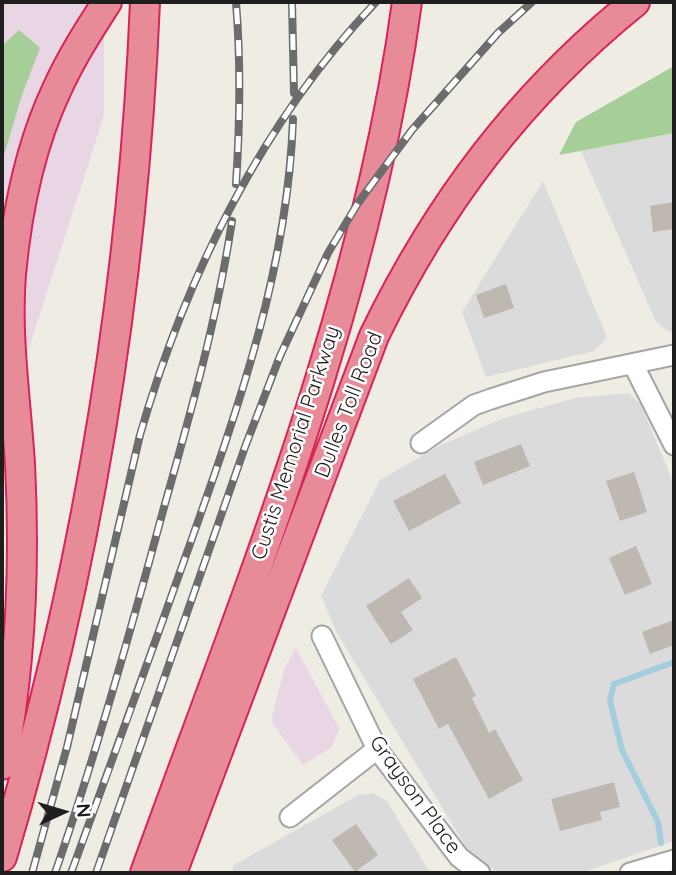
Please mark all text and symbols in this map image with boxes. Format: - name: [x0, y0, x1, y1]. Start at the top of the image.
- street label: Custis Memorial Parkway: [246, 323, 346, 563]
- street label: Dulles Toll Road: [310, 328, 388, 482]
- street label: Grayson Place: [364, 731, 466, 859]
- north arrow: [28, 777, 98, 847]
- text: N: [71, 803, 96, 818]

